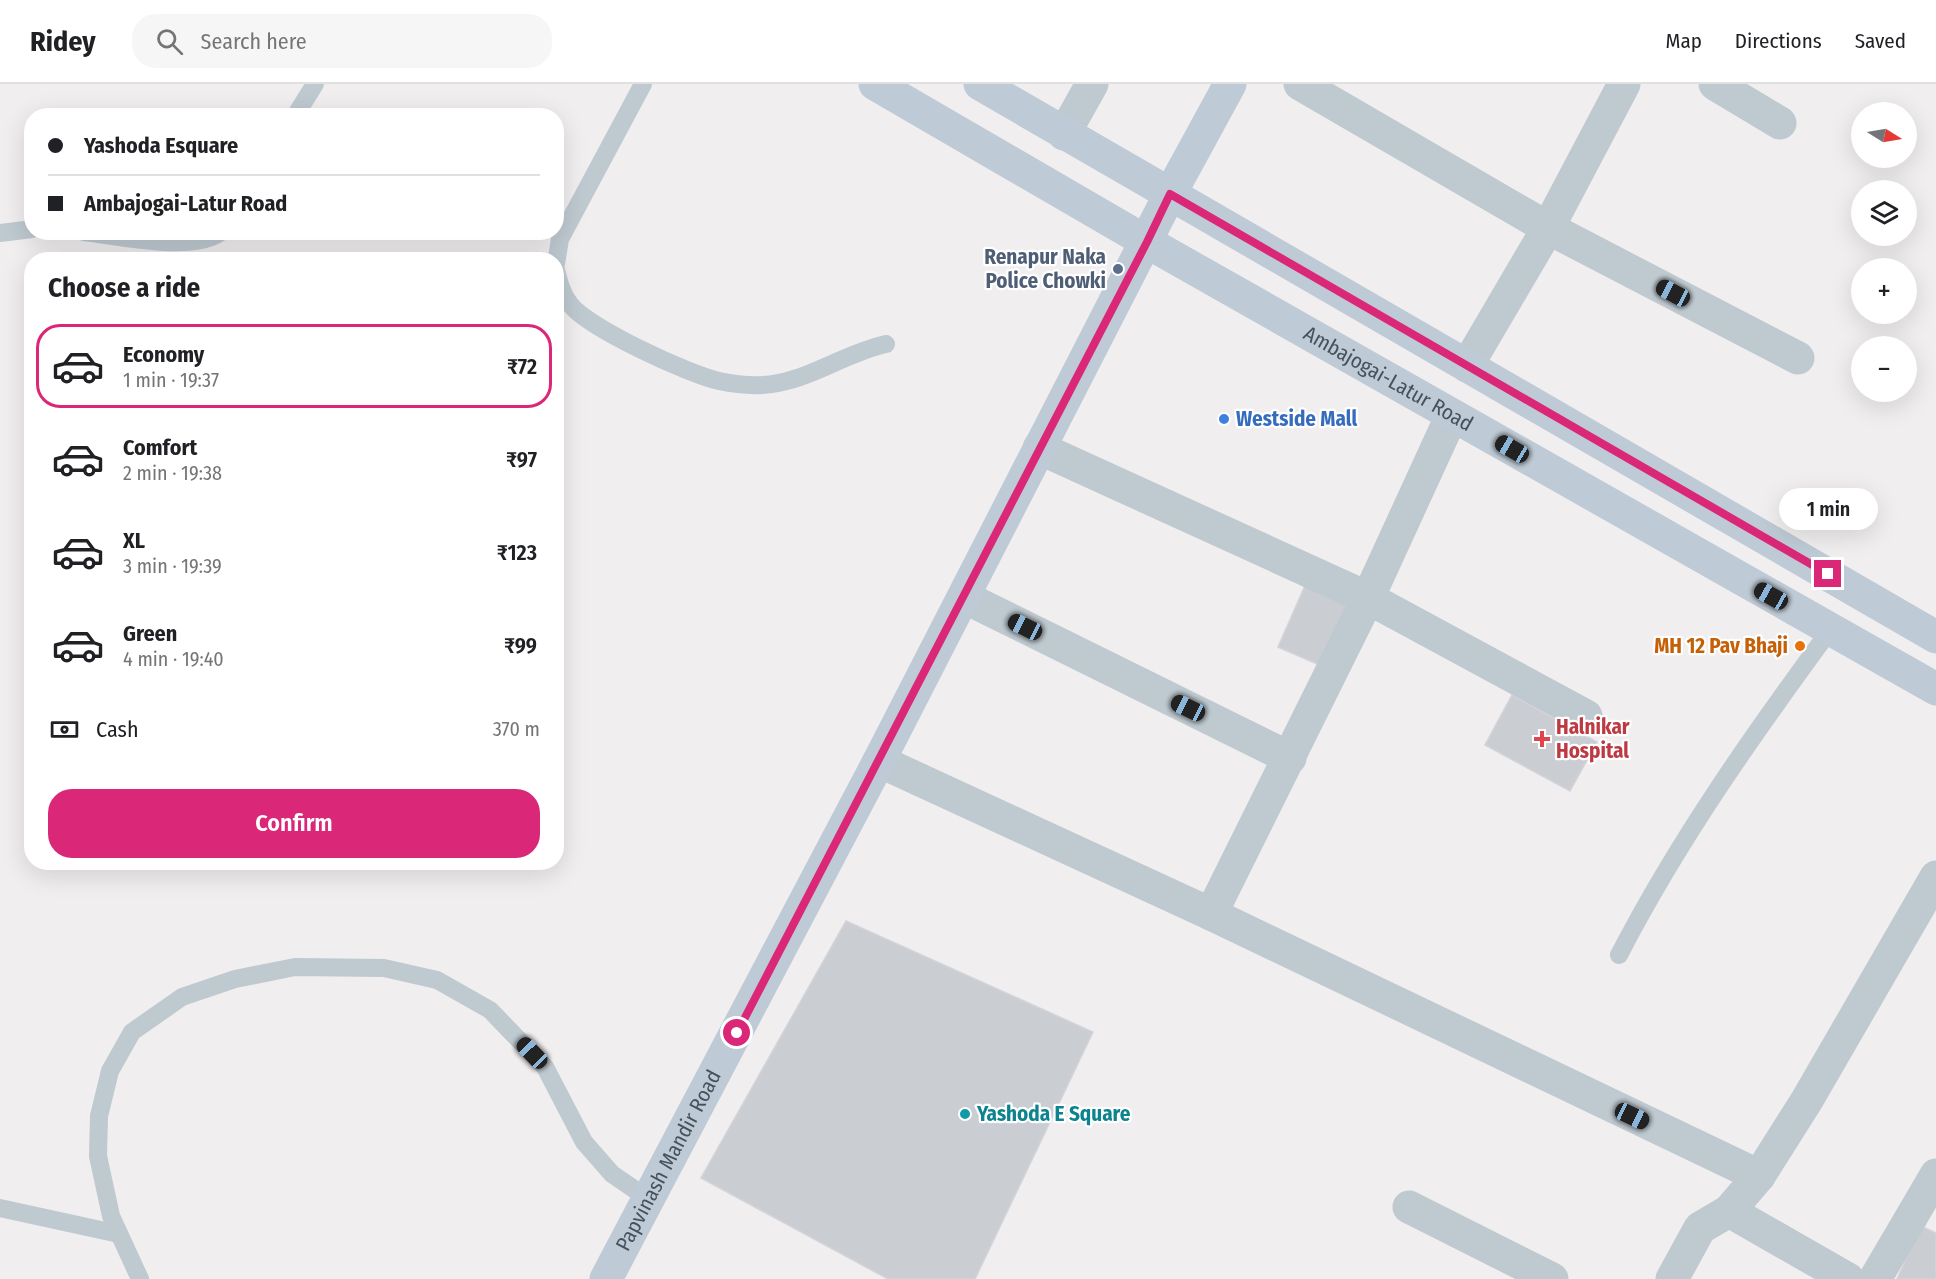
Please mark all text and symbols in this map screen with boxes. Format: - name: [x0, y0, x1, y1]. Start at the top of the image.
- search box: [132, 14, 552, 68]
- text: Ridey: [30, 25, 96, 58]
- icon: search: [153, 25, 186, 58]
- text: Search here: [201, 28, 307, 55]
- text: Map: [1665, 28, 1702, 54]
- text: Directions: [1735, 28, 1822, 54]
- text: Saved: [1855, 28, 1906, 54]
- north arrow: [1851, 102, 1917, 168]
- map controls: [1851, 102, 1917, 402]
- text: Yashoda Esquare: [84, 132, 238, 159]
- button: layers: [1851, 180, 1917, 246]
- text: Ambajogai-Latur Road: [84, 190, 287, 217]
- place label: Renapur Naka Police Chowki: [984, 244, 1106, 294]
- button: +: [1851, 258, 1917, 324]
- marker: Renapur Naka Police Chowki: [1111, 262, 1125, 276]
- text: Choose a ride: [48, 272, 200, 304]
- car: [1653, 277, 1693, 309]
- street label: Ambajogai-Latur Road: [1299, 320, 1478, 437]
- button: −: [1851, 336, 1917, 402]
- icon: car: [51, 339, 105, 393]
- text: Economy: [123, 341, 204, 368]
- text: ₹72: [507, 353, 537, 380]
- text: 1 min · 19:37: [123, 368, 219, 392]
- place label: Westside Mall: [1236, 406, 1357, 432]
- marker: Westside Mall: [1217, 412, 1231, 426]
- icon: car: [51, 432, 105, 486]
- car: [1492, 432, 1532, 466]
- text: Comfort: [123, 434, 197, 461]
- text: ₹97: [506, 446, 537, 473]
- text: 2 min · 19:38: [123, 461, 222, 485]
- callout: 1 min: [1778, 487, 1878, 529]
- text: 1 min: [1807, 497, 1850, 521]
- icon: car: [51, 525, 105, 579]
- text: XL: [123, 527, 145, 554]
- text: ₹123: [497, 539, 537, 566]
- text: 3 min · 19:39: [123, 554, 222, 578]
- route end: [1814, 560, 1841, 587]
- car: [1751, 579, 1791, 613]
- car: [1005, 611, 1045, 643]
- icon: car: [51, 618, 105, 672]
- text: Green: [123, 620, 177, 647]
- text: ₹99: [504, 632, 537, 659]
- place label: MH 12 Pav Bhaji: [1654, 633, 1788, 659]
- marker: MH 12 Pav Bhaji: [1793, 639, 1807, 653]
- text: 4 min · 19:40: [123, 647, 224, 671]
- car: [1168, 692, 1208, 724]
- icon: cash: [48, 713, 81, 746]
- place label: Halnikar Hospital: [1556, 714, 1630, 764]
- text: Cash: [96, 716, 139, 743]
- text: 370 m: [493, 717, 540, 741]
- marker: Halnikar Hospital: [1533, 730, 1551, 748]
- button: Confirm: [48, 789, 540, 858]
- route start: [723, 1019, 750, 1046]
- car: [513, 1034, 551, 1072]
- street label: Papvinash Mandir Road: [610, 1066, 727, 1255]
- car: [1612, 1100, 1652, 1132]
- place label: Yashoda E Square: [976, 1101, 1131, 1127]
- marker: Yashoda E Square: [958, 1107, 972, 1121]

